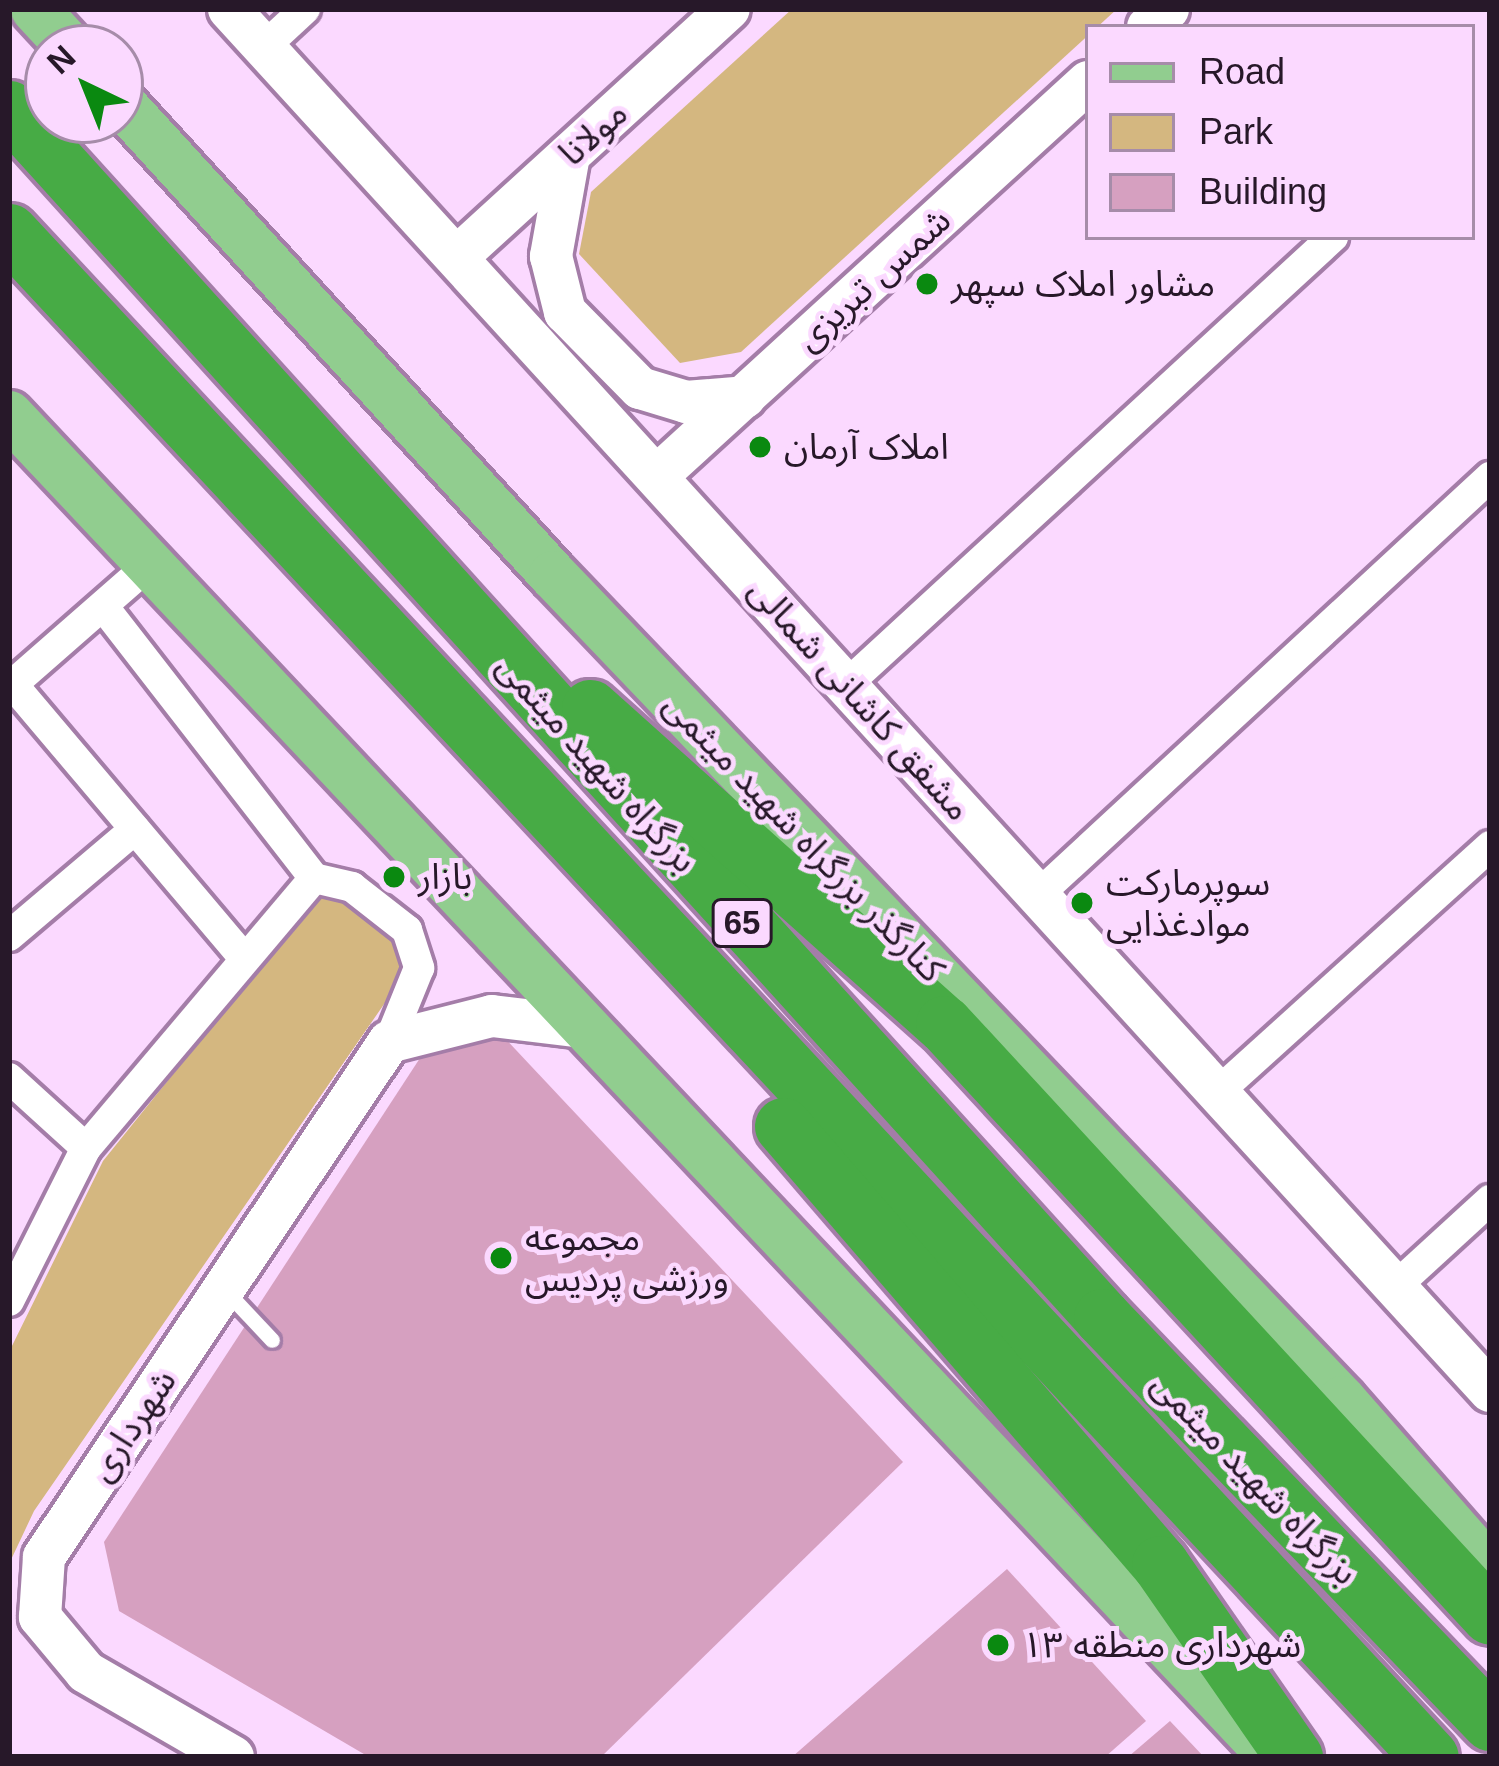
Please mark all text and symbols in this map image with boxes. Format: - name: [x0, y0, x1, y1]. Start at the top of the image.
- north arrow: [24, 24, 144, 144]
- legend: [1085, 24, 1475, 240]
- text: N: [40, 38, 82, 81]
- text: Road: [1199, 51, 1285, 92]
- street label: مولانا: [550, 91, 636, 175]
- text: Park: [1199, 111, 1273, 152]
- text: Building: [1199, 171, 1327, 212]
- street label: شمس تبریزی: [787, 198, 959, 360]
- place label: مشاور املاک سپهر: [951, 262, 1215, 306]
- marker: مشاور املاک سپهر: [914, 271, 940, 297]
- place label: املاک آرمان: [784, 425, 949, 469]
- marker: املاک آرمان: [747, 434, 773, 460]
- street label: مشفق کاشانی شمالی: [740, 569, 980, 829]
- street label: بزرگراه شهید میثمی: [488, 645, 706, 881]
- street label: کنارگذر بزرگراه شهید میثمی: [654, 683, 954, 991]
- place label: بازار: [418, 855, 472, 899]
- place label: سوپرمارکت موادغذایی: [1106, 860, 1270, 945]
- marker: بازار: [381, 864, 407, 890]
- marker: سوپرمارکت موادغذایی: [1069, 890, 1095, 916]
- road number: 65: [709, 896, 775, 950]
- place label: مجموعه ورزشی پردیس: [525, 1215, 729, 1300]
- marker: مجموعه ورزشی پردیس: [488, 1245, 514, 1271]
- street label: شهرداری: [79, 1361, 185, 1489]
- street label: بزرگراه شهید میثمی: [1142, 1363, 1368, 1593]
- place label: شهرداری منطقه ۱۳: [1022, 1623, 1301, 1667]
- marker: شهرداری منطقه ۱۳: [985, 1632, 1011, 1658]

